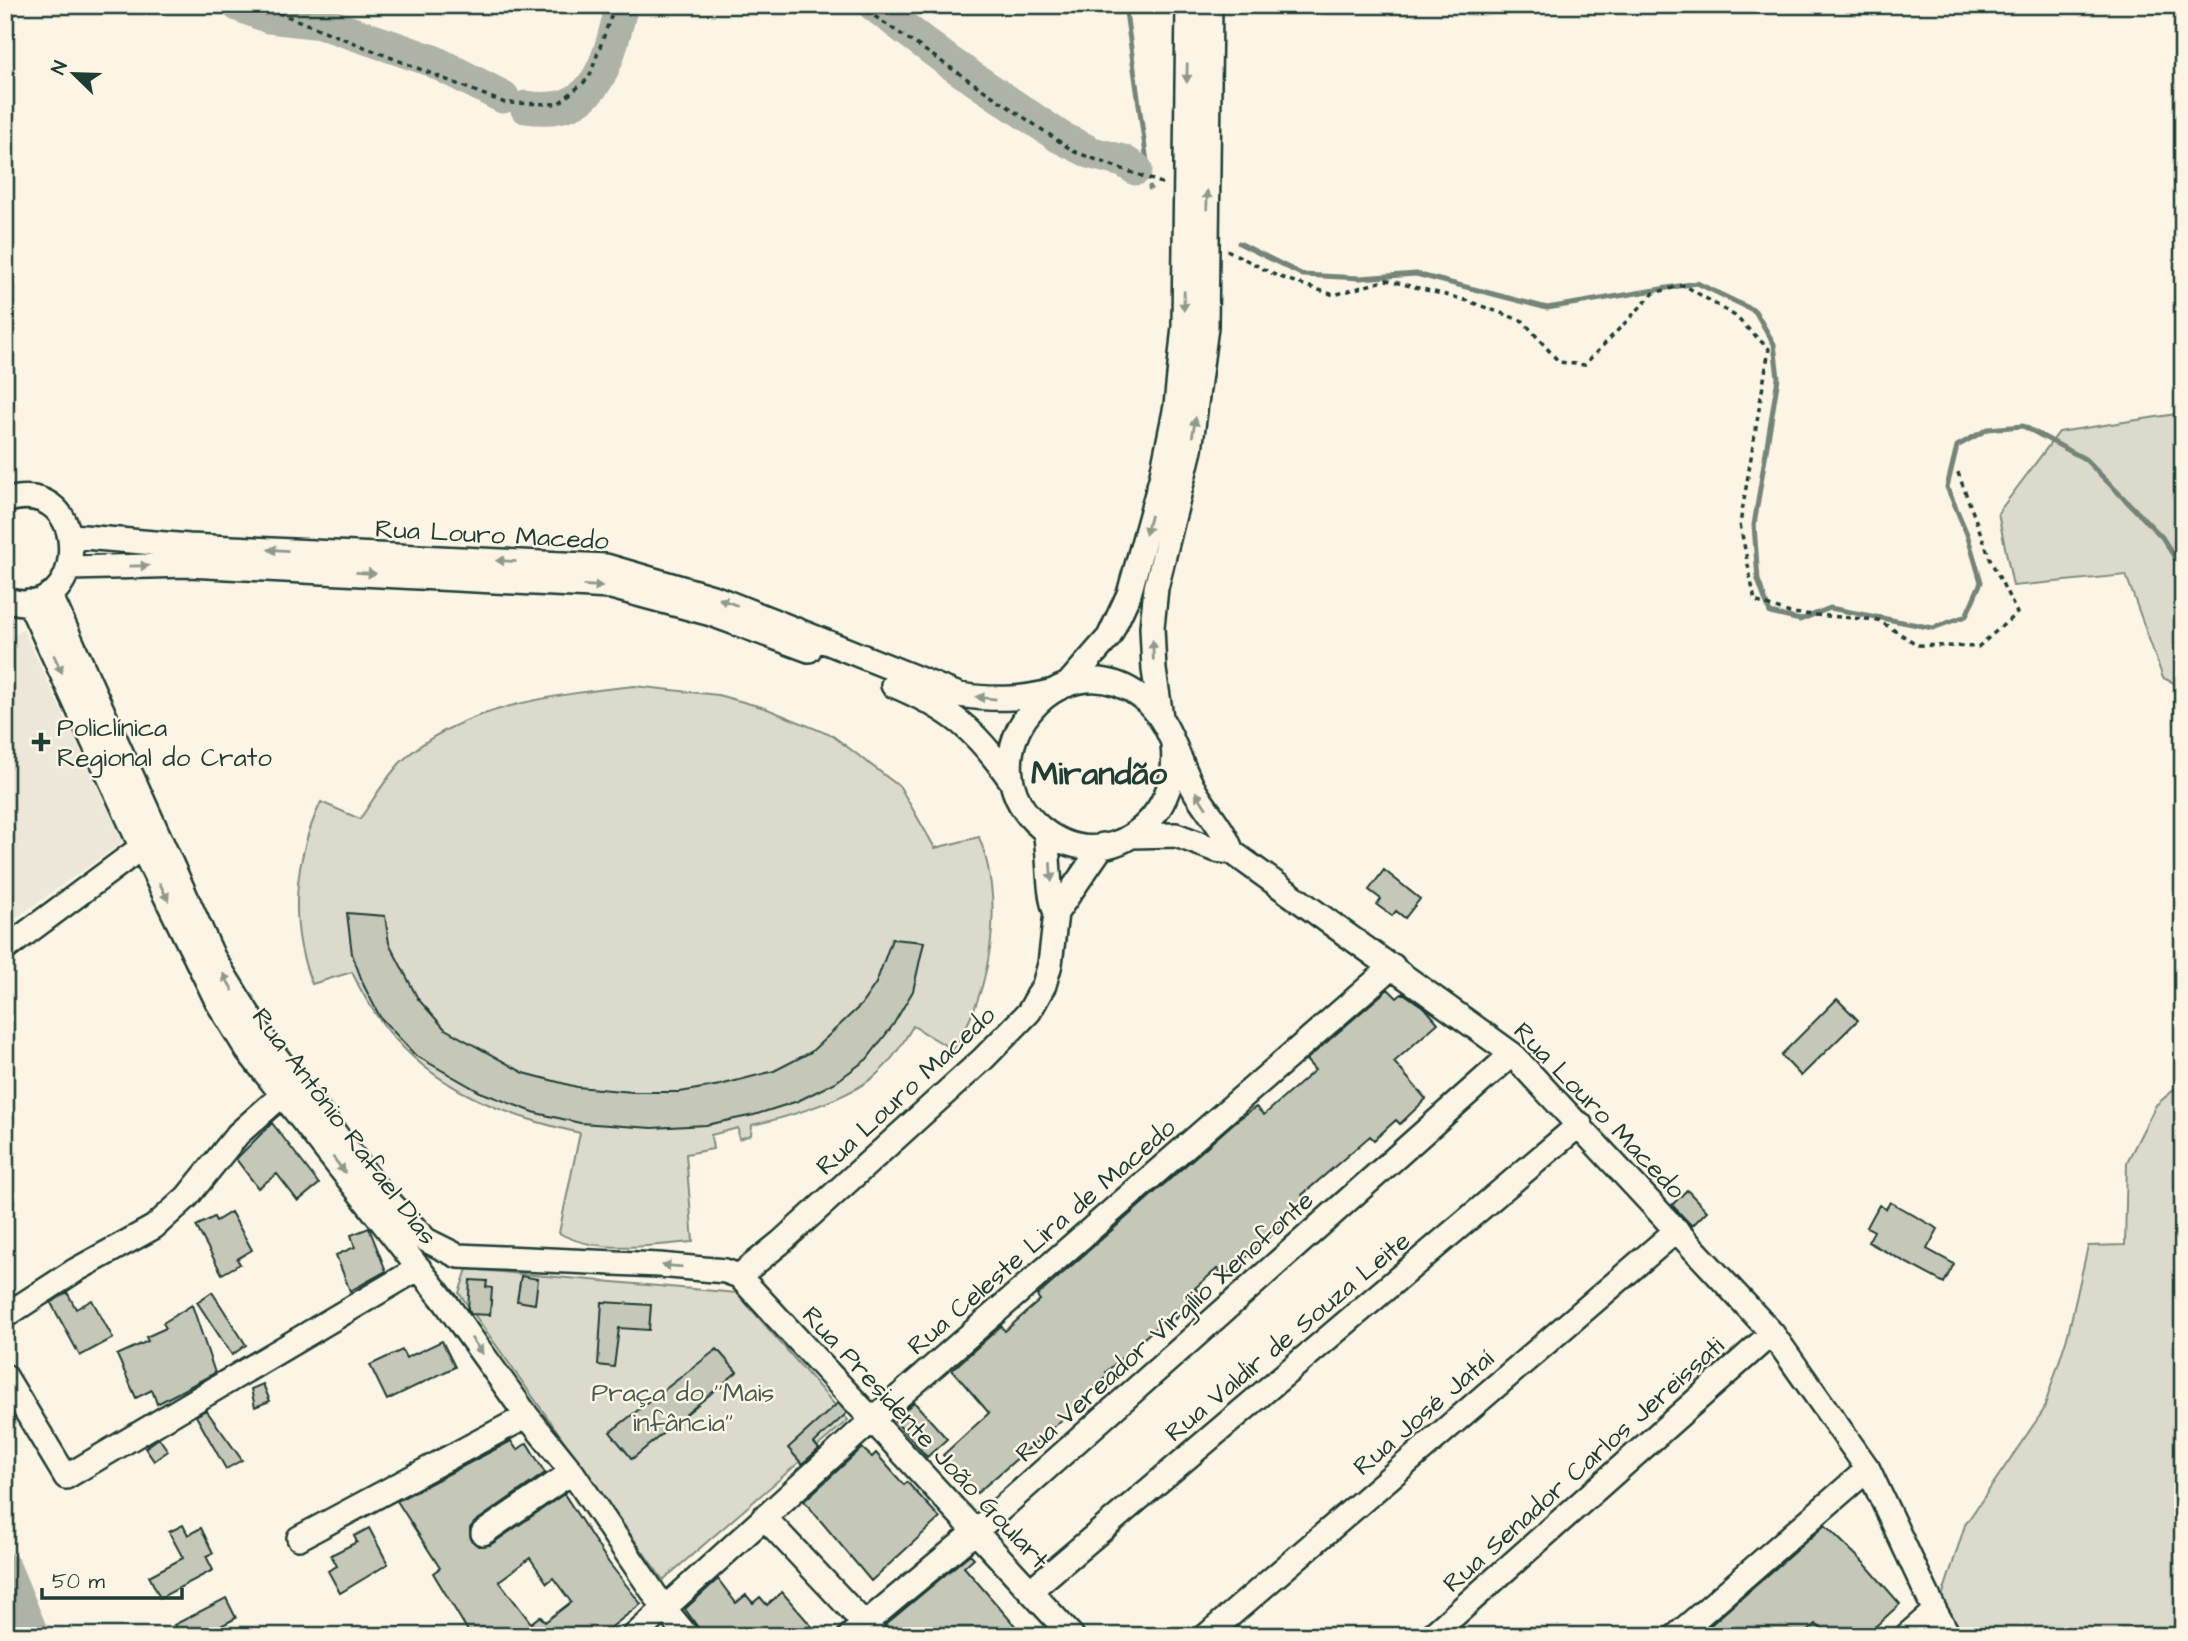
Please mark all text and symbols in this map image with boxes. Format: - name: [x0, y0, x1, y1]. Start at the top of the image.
- north arrow: [38, 38, 108, 108]
- text: N: [45, 57, 75, 79]
- one-way arrow: [1181, 63, 1193, 85]
- one-way arrow: [1201, 189, 1213, 211]
- one-way arrow: [1178, 290, 1190, 312]
- one-way arrow: [1189, 416, 1200, 438]
- street label: Rua Louro Macedo: [374, 511, 610, 559]
- one-way arrow: [1142, 514, 1153, 536]
- one-way arrow: [267, 545, 289, 556]
- one-way arrow: [494, 556, 516, 567]
- one-way arrow: [128, 561, 150, 572]
- one-way arrow: [355, 568, 377, 579]
- one-way arrow: [582, 581, 604, 592]
- one-way arrow: [717, 597, 738, 608]
- one-way arrow: [1148, 638, 1159, 660]
- one-way arrow: [52, 654, 64, 674]
- one-way arrow: [975, 692, 997, 703]
- place label: Policlínica Regional do Crato: [57, 710, 272, 778]
- marker: Policlínica Regional do Crato: [31, 732, 51, 752]
- district label: Mirandão: [1031, 751, 1167, 797]
- one-way arrow: [1194, 790, 1207, 809]
- one-way arrow: [1046, 862, 1057, 884]
- one-way arrow: [159, 882, 170, 902]
- one-way arrow: [222, 973, 234, 992]
- street label: Rua Louro Macedo: [808, 998, 1004, 1184]
- street label: Rua Antônio Rafael Dias: [243, 1001, 445, 1253]
- street label: Rua Louro Macedo: [1505, 1014, 1694, 1208]
- street label: Rua Celeste Lira de Macedo: [900, 1110, 1184, 1364]
- one-way arrow: [331, 1156, 346, 1174]
- street label: Rua Vereador Virgílio Xenofonte: [1008, 1183, 1323, 1472]
- street label: Rua Valdir de Souza Leite: [1157, 1223, 1418, 1450]
- one-way arrow: [661, 1260, 683, 1271]
- street label: Rua Presidente João Goulart: [794, 1298, 1057, 1577]
- street label: Rua Senador Carlos Jereissati: [1435, 1328, 1732, 1601]
- one-way arrow: [470, 1337, 484, 1355]
- street label: Rua José Jataí: [1345, 1341, 1502, 1484]
- park label: Praça do ''Mais infância'': [592, 1375, 774, 1441]
- scale bar: [42, 1557, 182, 1601]
- text: 50 m: [52, 1567, 106, 1596]

